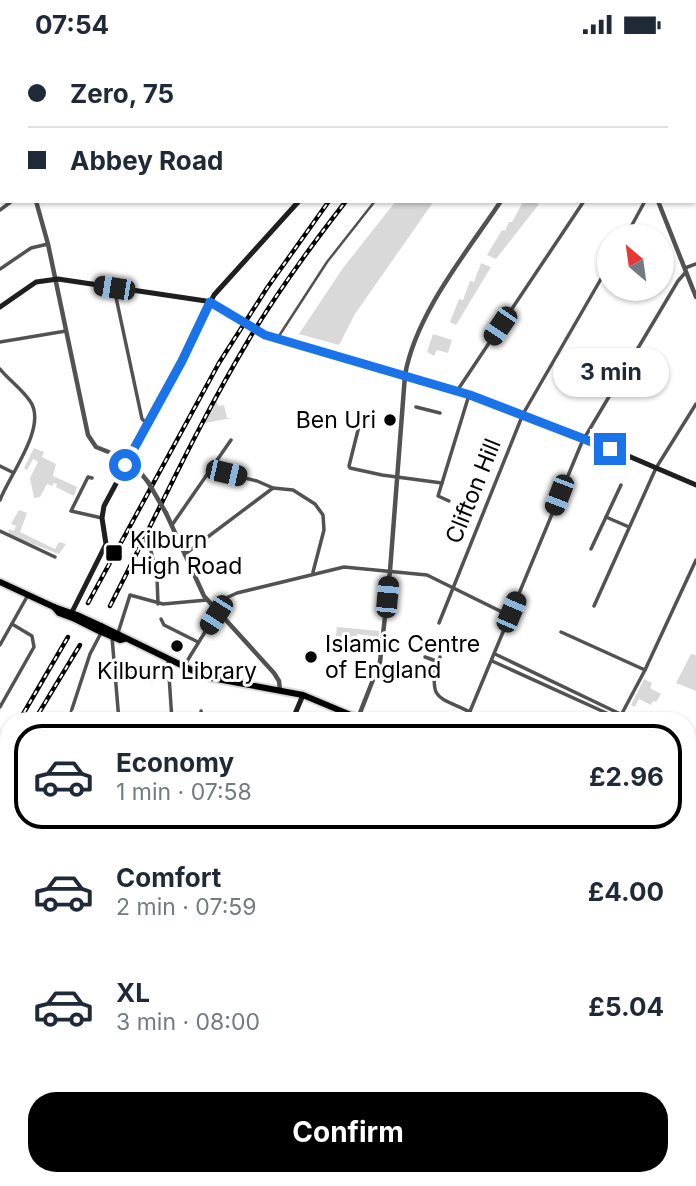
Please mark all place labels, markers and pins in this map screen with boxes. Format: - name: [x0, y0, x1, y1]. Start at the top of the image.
- place label: Ben Uri: [296, 406, 376, 434]
- marker: Ben Uri: [382, 412, 398, 428]
- place label: Kilburn High Road: [130, 526, 242, 580]
- marker: Kilburn High Road: [104, 543, 124, 563]
- place label: Islamic Centre of England: [325, 630, 480, 684]
- marker: Kilburn Library: [169, 638, 185, 654]
- marker: Islamic Centre of England: [303, 649, 319, 665]
- place label: Kilburn Library: [97, 657, 257, 685]

